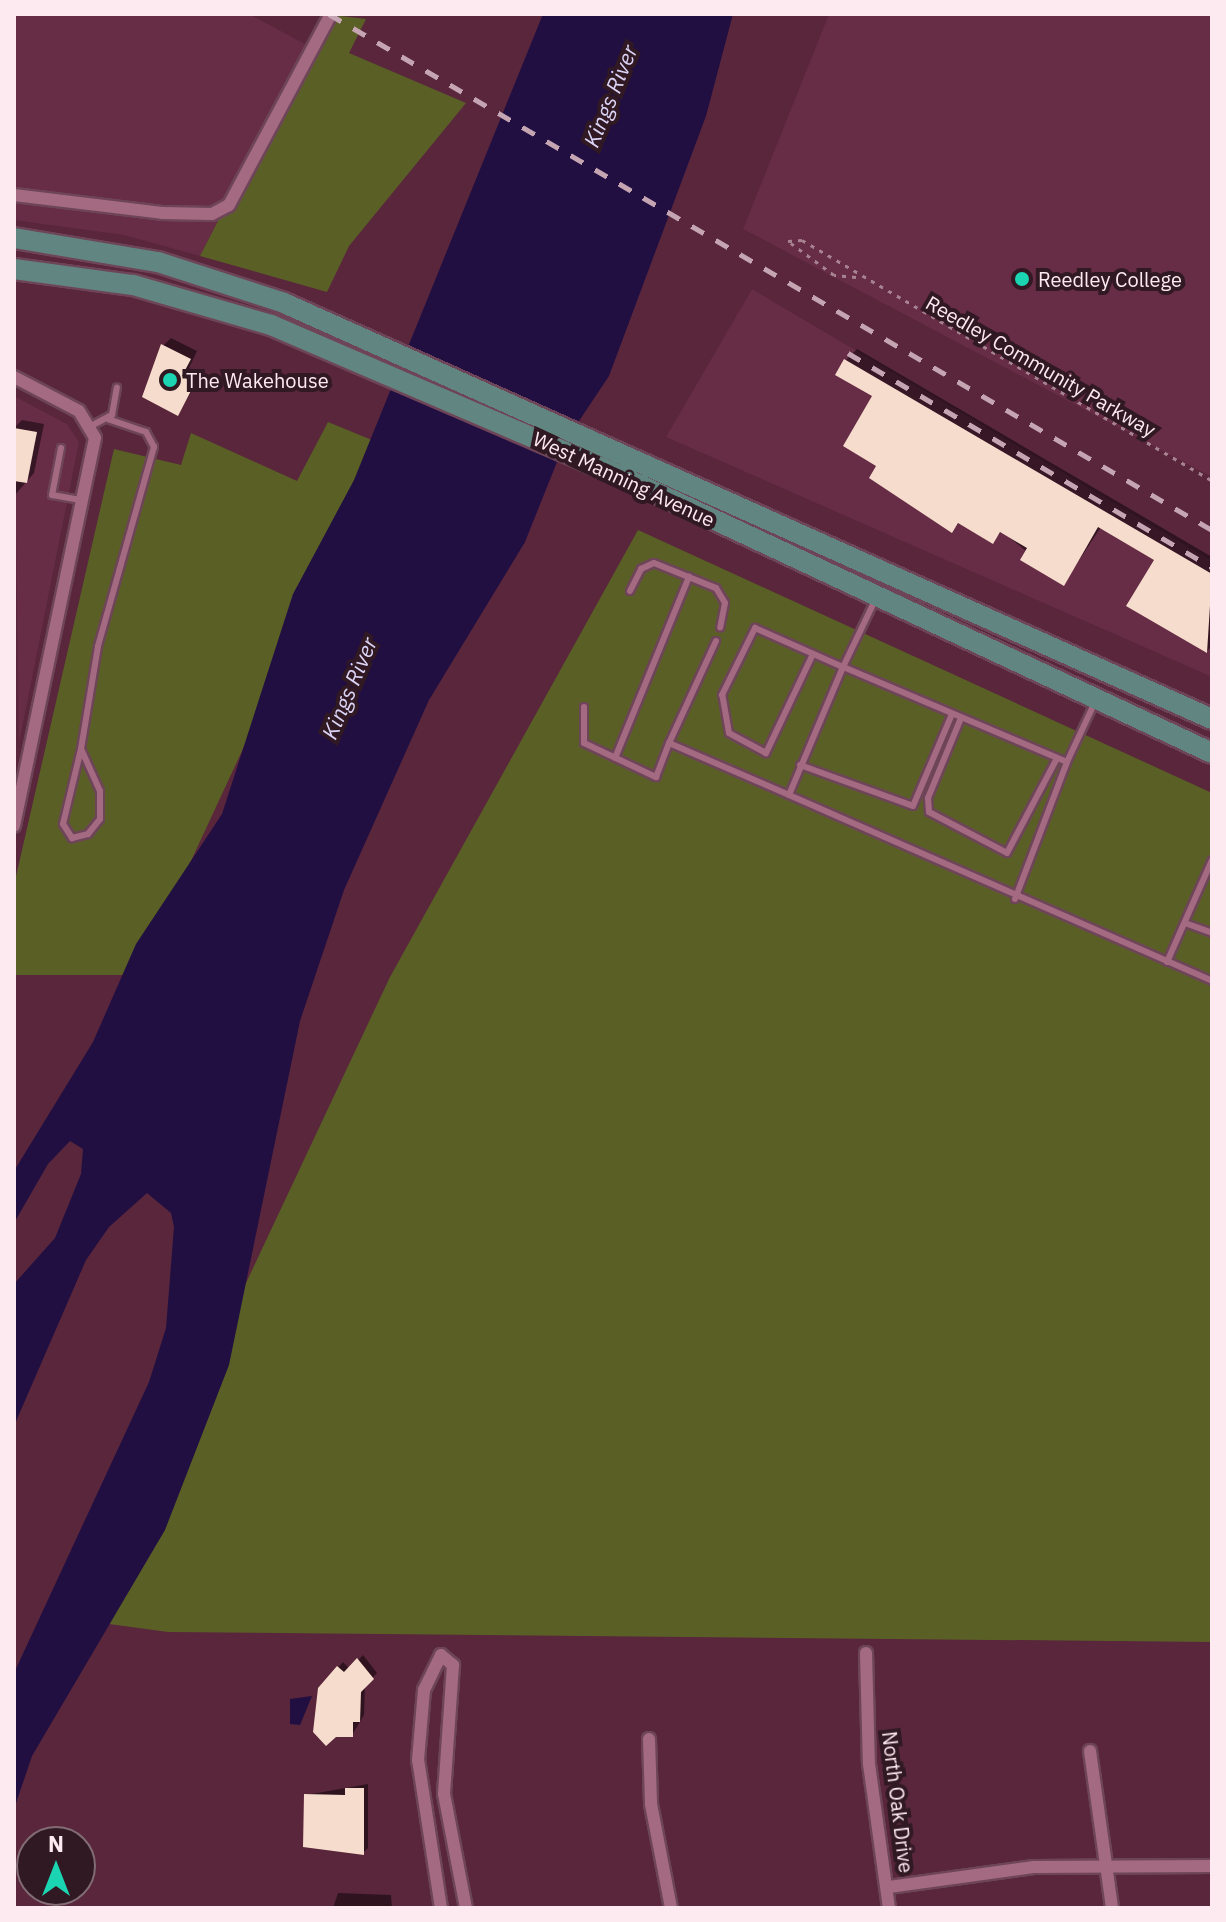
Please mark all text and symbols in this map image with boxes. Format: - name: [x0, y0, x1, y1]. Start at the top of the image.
- water label: Kings River: [578, 41, 642, 151]
- place label: Reedley College: [1038, 267, 1182, 291]
- marker: Reedley College: [1013, 270, 1031, 288]
- street label: Reedley Community Parkway: [922, 290, 1160, 442]
- place label: The Wakehouse: [186, 368, 329, 392]
- marker: The Wakehouse: [161, 371, 179, 389]
- street label: West Manning Avenue: [529, 426, 719, 532]
- water label: Kings River: [316, 633, 382, 743]
- street label: North Oak Drive: [877, 1730, 919, 1874]
- north arrow: [16, 1826, 96, 1906]
- text: N: [48, 1829, 64, 1858]

